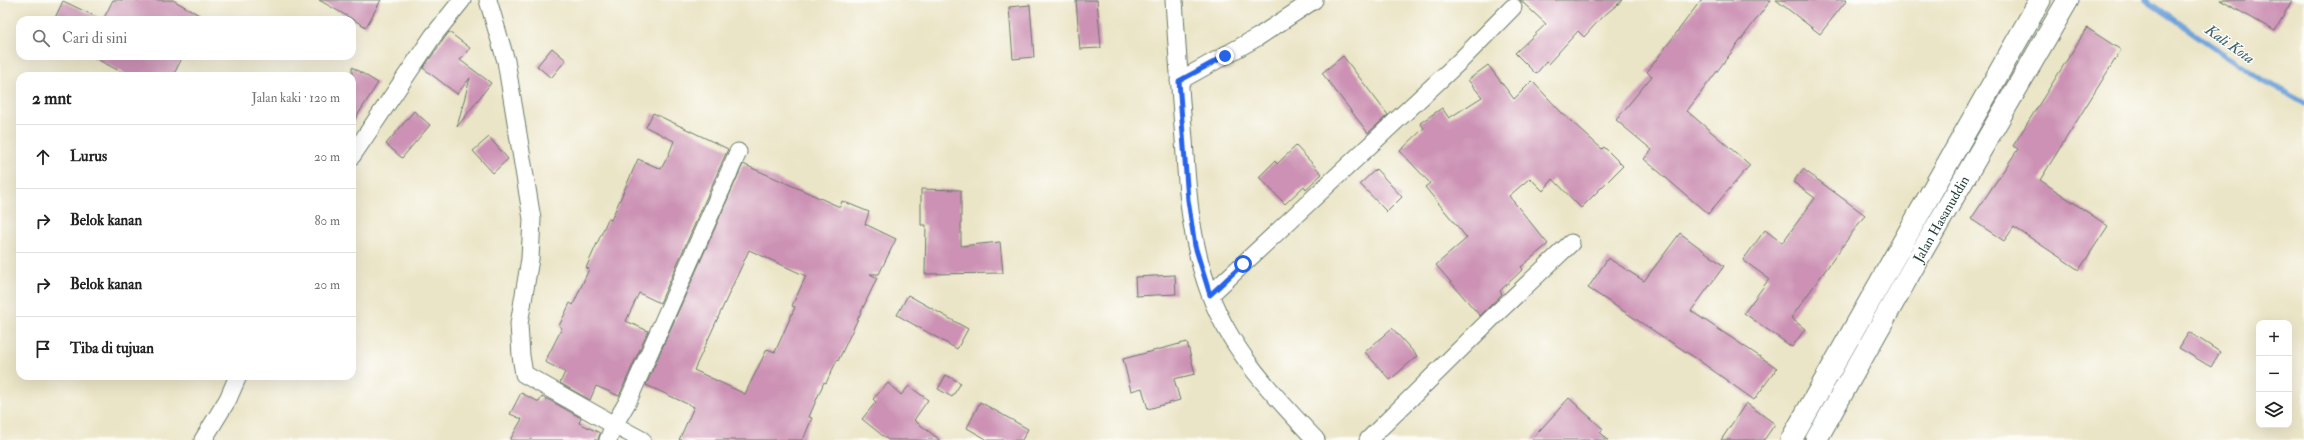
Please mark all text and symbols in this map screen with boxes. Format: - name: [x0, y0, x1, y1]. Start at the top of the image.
- search box: [16, 16, 356, 60]
- water label: Kali Kota: [2201, 20, 2258, 68]
- icon: search: [30, 27, 52, 49]
- text: Cari di sini: [62, 29, 127, 48]
- route end: [1216, 47, 1234, 65]
- text: 2 mnt: [32, 88, 72, 109]
- text: Jalan kaki · 120 m: [252, 90, 340, 106]
- icon: ahead: [32, 146, 54, 168]
- text: Lurus: [70, 147, 107, 166]
- text: 20 m: [314, 149, 340, 165]
- street label: Jalan Hasanuddin: [1909, 173, 1973, 266]
- icon: right: [32, 210, 54, 232]
- text: Belok kanan: [70, 211, 142, 230]
- text: 80 m: [314, 213, 340, 229]
- route start: [1234, 255, 1252, 273]
- icon: right: [32, 274, 54, 296]
- text: Belok kanan: [70, 275, 142, 294]
- text: 20 m: [314, 277, 340, 293]
- map controls: [2256, 320, 2292, 428]
- button: +: [2256, 320, 2292, 356]
- icon: arrive: [32, 338, 54, 360]
- text: Tiba di tujuan: [70, 339, 154, 358]
- button: −: [2256, 356, 2292, 392]
- button: layers: [2256, 392, 2292, 428]

